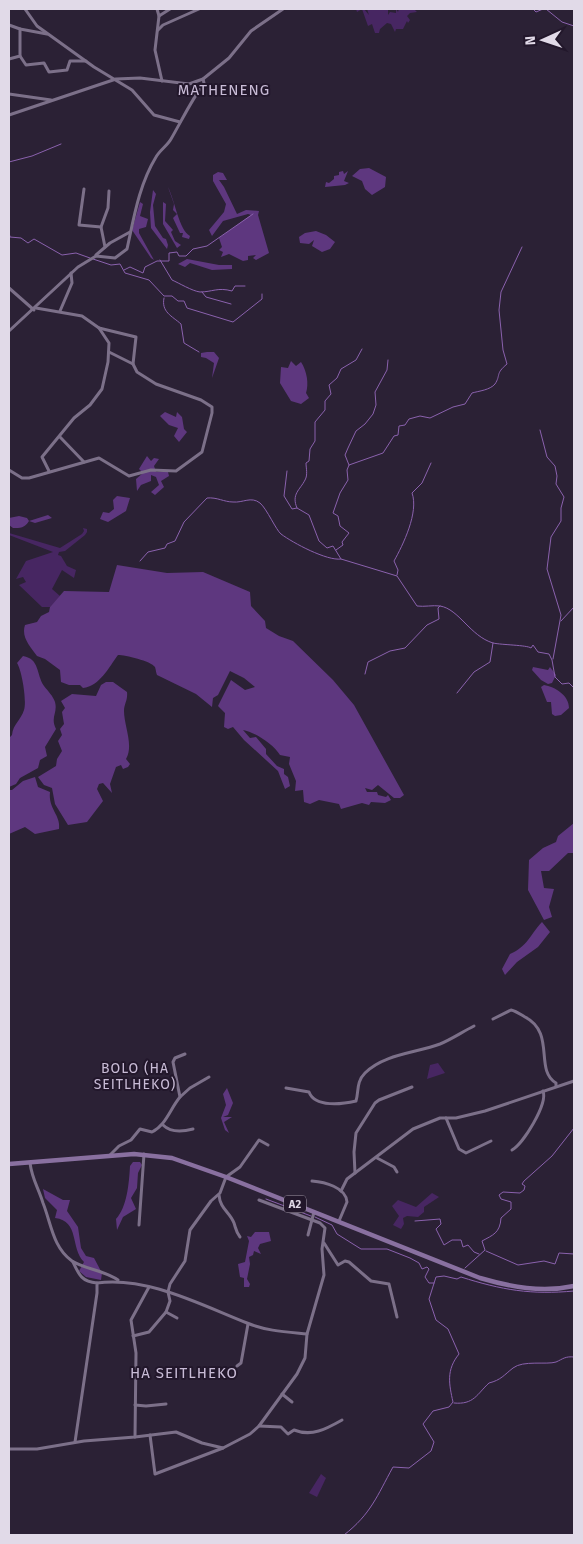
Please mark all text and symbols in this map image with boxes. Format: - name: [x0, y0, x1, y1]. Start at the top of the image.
- north arrow: [518, 15, 568, 65]
- text: N: [522, 36, 539, 46]
- district label: MATHENENG: [178, 81, 270, 99]
- district label: BOLO (HA SEITLHEKO): [94, 1060, 176, 1093]
- road number: A2: [284, 1196, 306, 1212]
- district label: HA SEITLHEKO: [130, 1364, 238, 1382]

